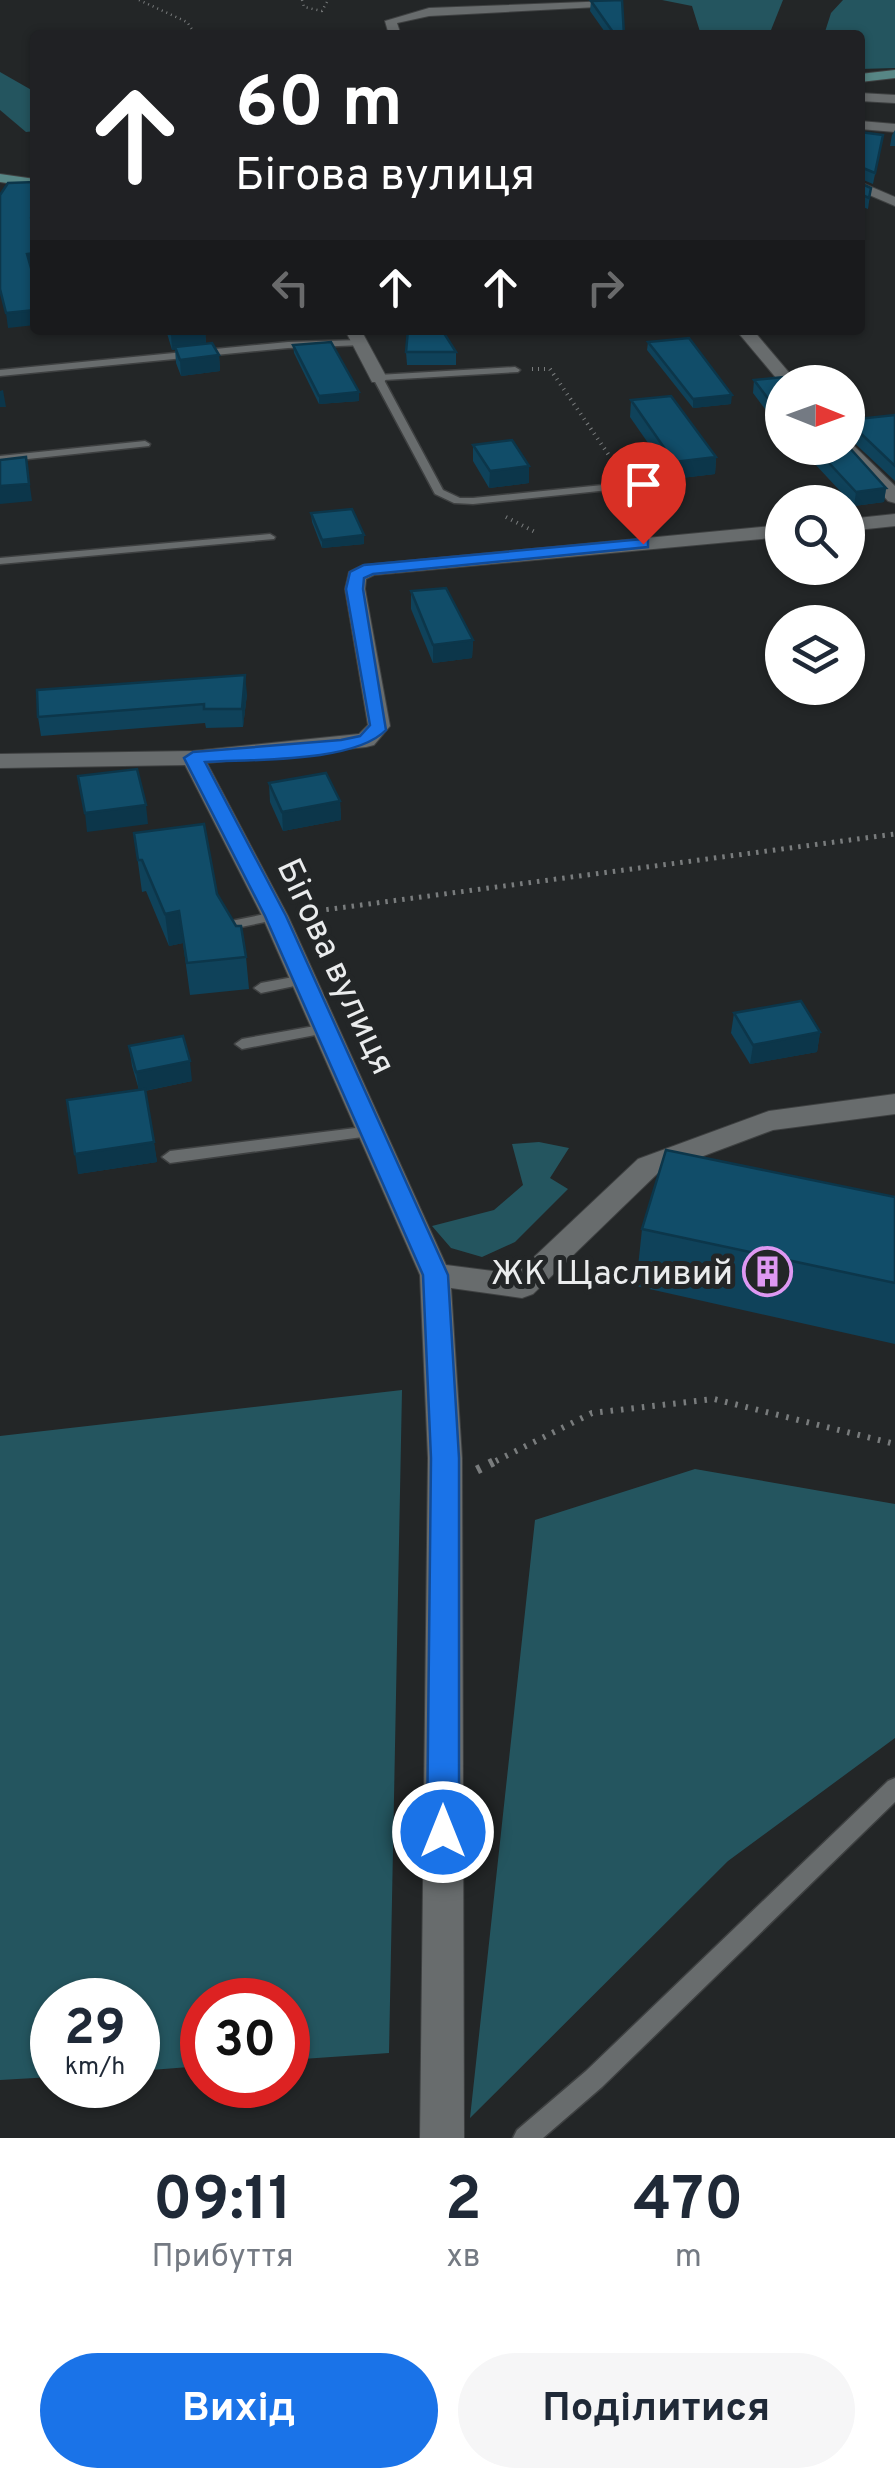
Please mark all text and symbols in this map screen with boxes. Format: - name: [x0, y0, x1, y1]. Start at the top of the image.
- text: 60 m: [235, 62, 403, 151]
- icon: ahead: [70, 70, 200, 200]
- text: Бігова вулиця: [235, 149, 535, 206]
- icon: left: [263, 260, 318, 315]
- icon: ahead: [368, 260, 423, 315]
- icon: ahead: [473, 260, 528, 315]
- icon: right: [578, 260, 633, 315]
- north arrow: [765, 365, 865, 465]
- map controls: [765, 365, 865, 705]
- pin: [601, 442, 686, 545]
- icon: arrive: [616, 457, 671, 512]
- button: search: [765, 485, 865, 585]
- button: layers: [765, 605, 865, 705]
- street label: Бігова вулиця: [265, 852, 404, 1082]
- building icon: ЖК Щасливий: [742, 1246, 794, 1298]
- place label: ЖК Щасливий: [491, 1253, 733, 1297]
- position arrow: [391, 1780, 495, 1884]
- speed limit sign: 30: [180, 1978, 310, 2108]
- text: 29: [64, 1999, 126, 2062]
- text: km/h: [65, 2052, 125, 2084]
- text: 09:11: [153, 2165, 292, 2241]
- text: 2: [445, 2165, 482, 2241]
- text: 470: [633, 2165, 744, 2241]
- text: Прибуття: [151, 2238, 294, 2278]
- text: хв: [446, 2238, 481, 2278]
- text: m: [675, 2238, 702, 2278]
- button: Вихід: [40, 2353, 438, 2468]
- button: Поділитися: [458, 2353, 855, 2468]

